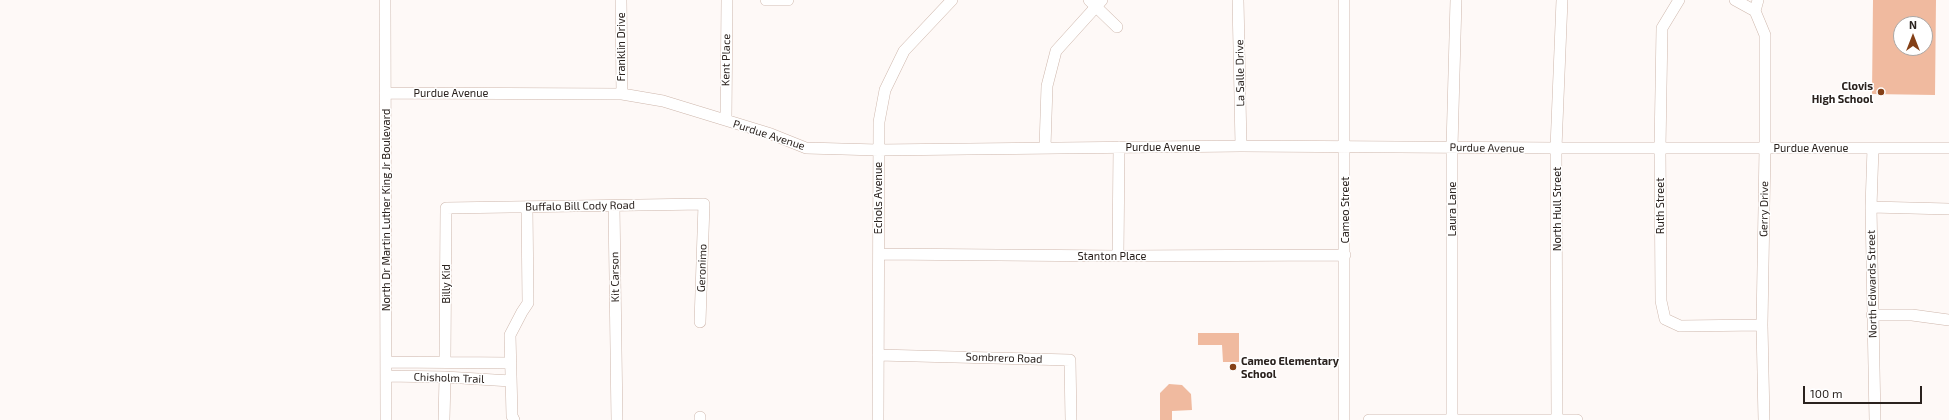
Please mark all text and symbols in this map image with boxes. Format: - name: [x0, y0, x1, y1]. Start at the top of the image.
- street label: Franklin Drive: [614, 12, 628, 82]
- north arrow: [1893, 16, 1933, 56]
- text: N: [1909, 18, 1917, 31]
- street label: Kent Place: [719, 34, 733, 86]
- street label: La Salle Drive: [1233, 39, 1247, 107]
- place label: Clovis High School: [1812, 79, 1873, 105]
- street label: Purdue Avenue: [414, 86, 488, 100]
- marker: Clovis High School: [1876, 87, 1886, 97]
- street label: North Dr Martin Luther King Jr Boulevard: [379, 109, 393, 311]
- street label: Purdue Avenue: [731, 117, 807, 153]
- street label: Purdue Avenue: [1126, 140, 1200, 154]
- street label: Purdue Avenue: [1449, 141, 1525, 155]
- street label: Purdue Avenue: [1774, 141, 1848, 155]
- street label: Echols Avenue: [871, 162, 885, 234]
- street label: North Hull Street: [1550, 167, 1564, 251]
- street label: Cameo Street: [1338, 176, 1352, 244]
- street label: Ruth Street: [1653, 178, 1667, 234]
- street label: Gerry Drive: [1757, 181, 1771, 237]
- street label: Laura Lane: [1445, 182, 1459, 236]
- street label: Buffalo Bill Cody Road: [525, 198, 635, 214]
- street label: North Edwards Street: [1864, 230, 1880, 338]
- street label: Geronimo: [695, 244, 709, 292]
- street label: Stanton Place: [1077, 249, 1147, 263]
- street label: Kit Carson: [608, 251, 622, 303]
- street label: Billy Kid: [439, 264, 453, 304]
- street label: Sombrero Road: [965, 350, 1043, 366]
- place label: Cameo Elementary School: [1241, 354, 1339, 380]
- marker: Cameo Elementary School: [1228, 362, 1238, 372]
- street label: Chisholm Trail: [413, 370, 485, 386]
- scale bar: [1805, 378, 1924, 404]
- text: 100 m: [1810, 386, 1842, 400]

